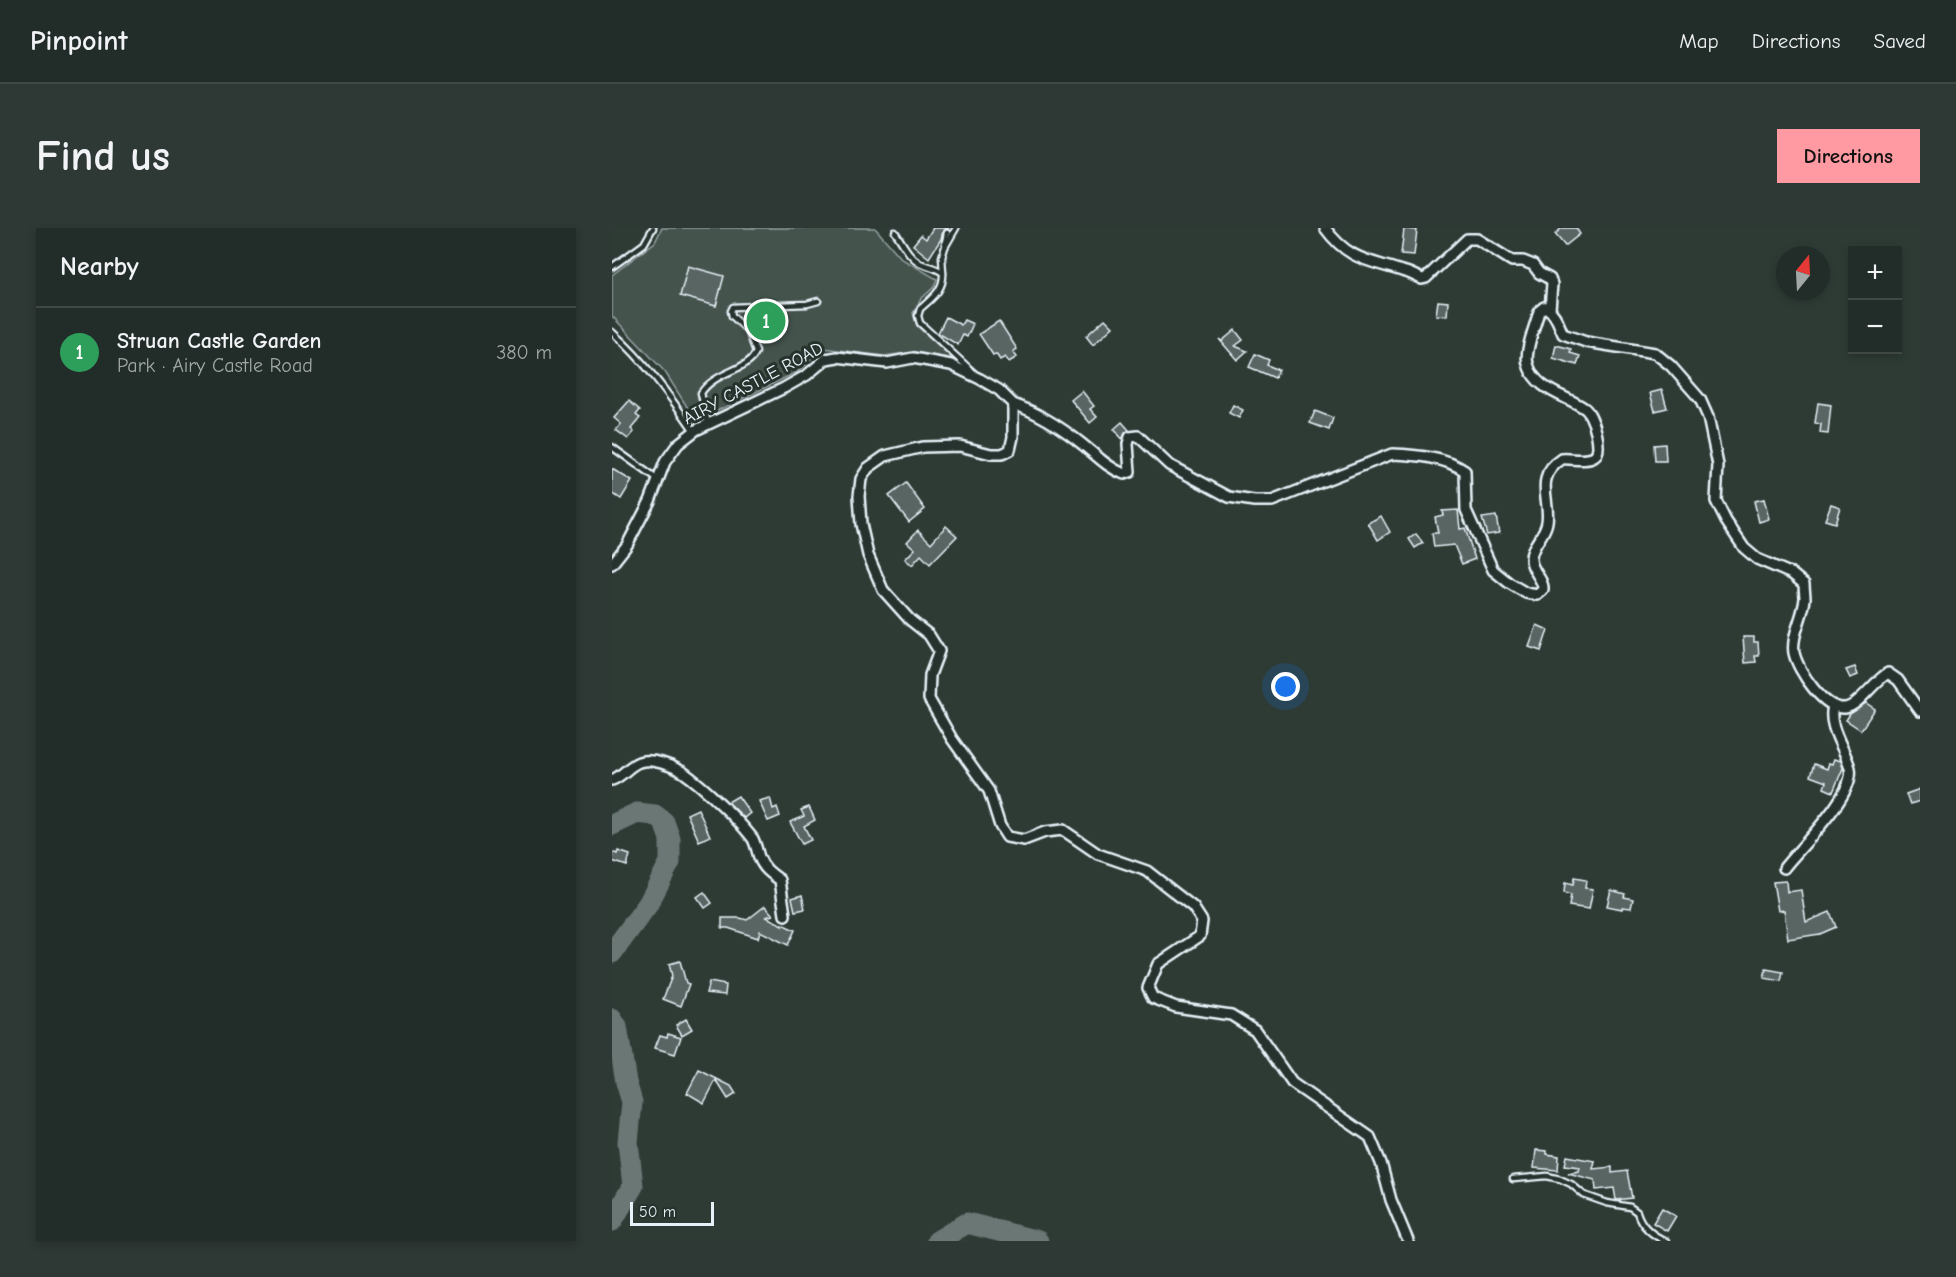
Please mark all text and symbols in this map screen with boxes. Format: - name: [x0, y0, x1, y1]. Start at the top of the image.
- text: Pinpoint: [30, 25, 128, 57]
- text: Map: [1679, 29, 1719, 53]
- text: Directions: [1752, 29, 1841, 53]
- text: Saved: [1874, 29, 1926, 53]
- button: Directions: [1777, 129, 1920, 183]
- text: Find us: [36, 132, 170, 181]
- north arrow: [1776, 246, 1830, 300]
- map controls: [1848, 246, 1902, 354]
- button: +: [1848, 246, 1902, 300]
- text: Nearby: [60, 252, 139, 282]
- pin: 1: [746, 298, 786, 344]
- button: −: [1848, 300, 1902, 354]
- text: Struan Castle Garden: [117, 328, 321, 354]
- street label: AIRY CASTLE ROAD: [680, 338, 827, 429]
- text: 1: [76, 341, 83, 364]
- text: 380 m: [496, 341, 552, 364]
- text: Park · Airy Castle Road: [117, 354, 313, 377]
- your location: [1271, 672, 1300, 701]
- scale bar: [630, 1199, 714, 1226]
- text: 50 m: [639, 1203, 676, 1221]

